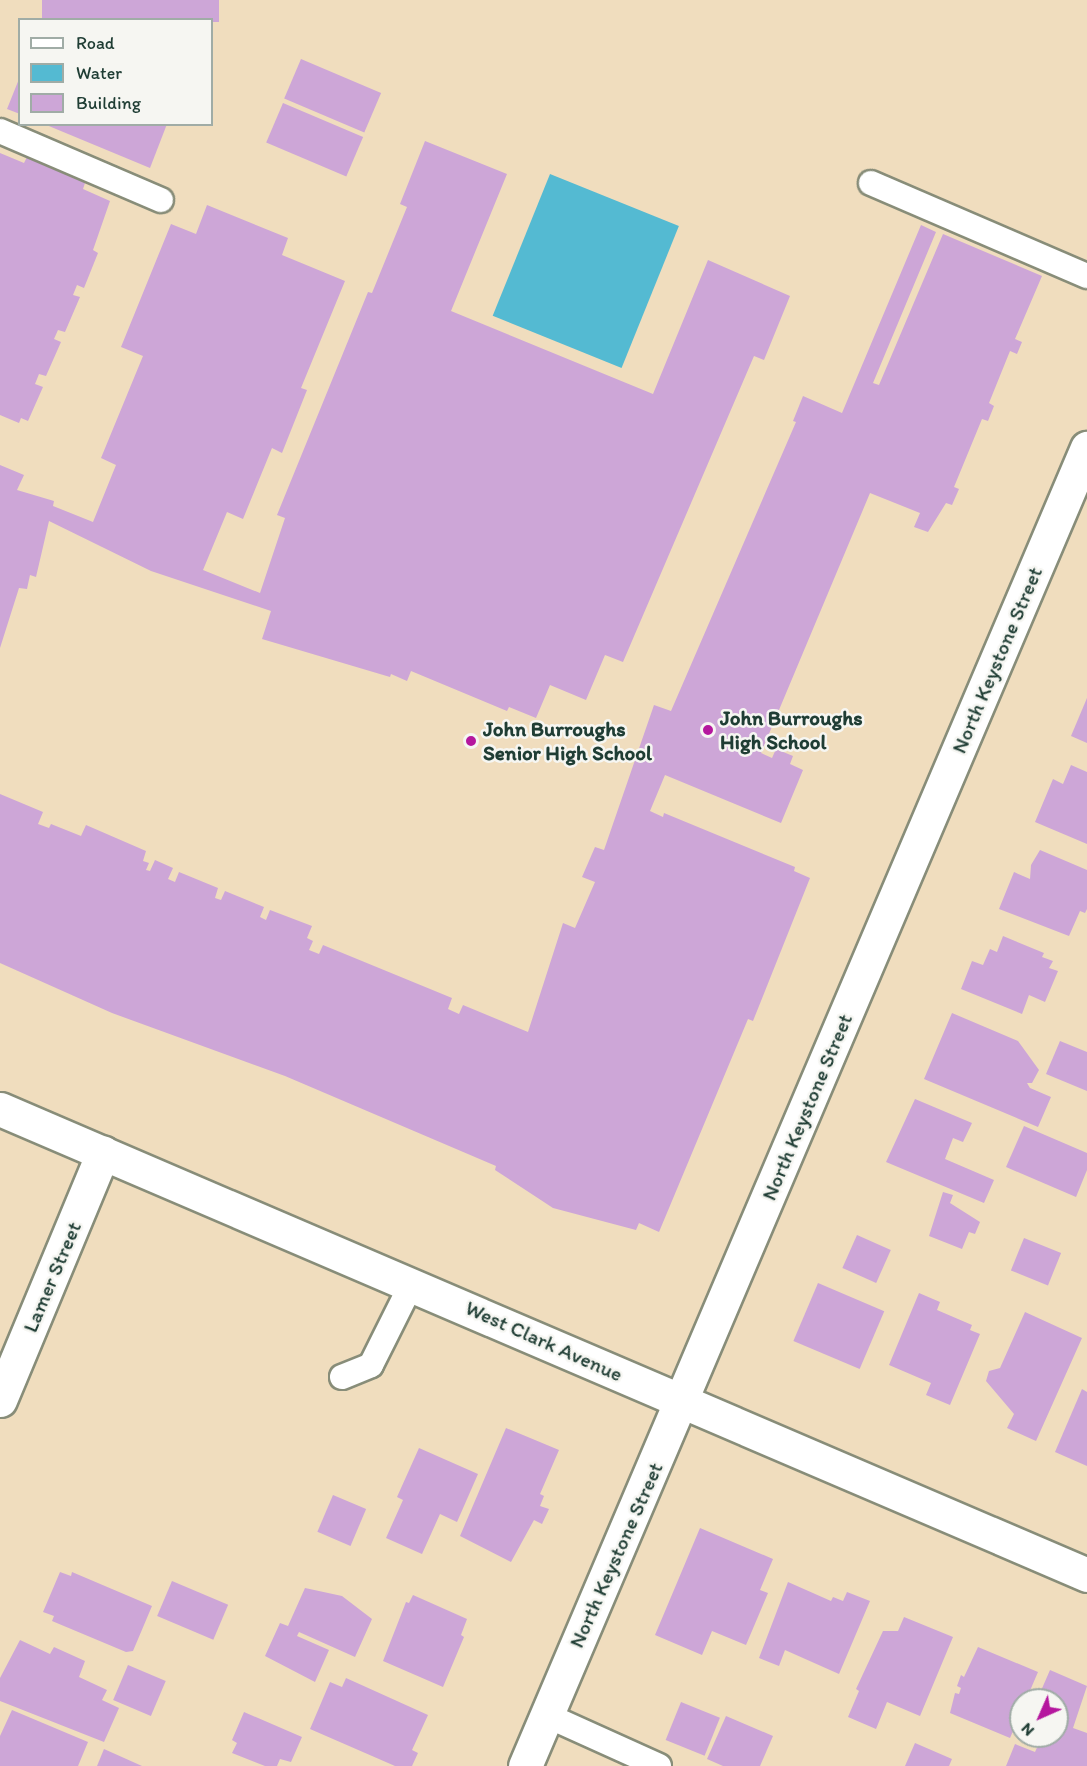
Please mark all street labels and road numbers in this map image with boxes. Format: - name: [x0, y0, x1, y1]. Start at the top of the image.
- street label: North Keystone Street: [946, 563, 1048, 757]
- street label: North Keystone Street: [756, 1010, 858, 1204]
- street label: Lamer Street: [17, 1218, 87, 1336]
- street label: West Clark Avenue: [462, 1295, 626, 1387]
- street label: North Keystone Street: [564, 1458, 668, 1652]

